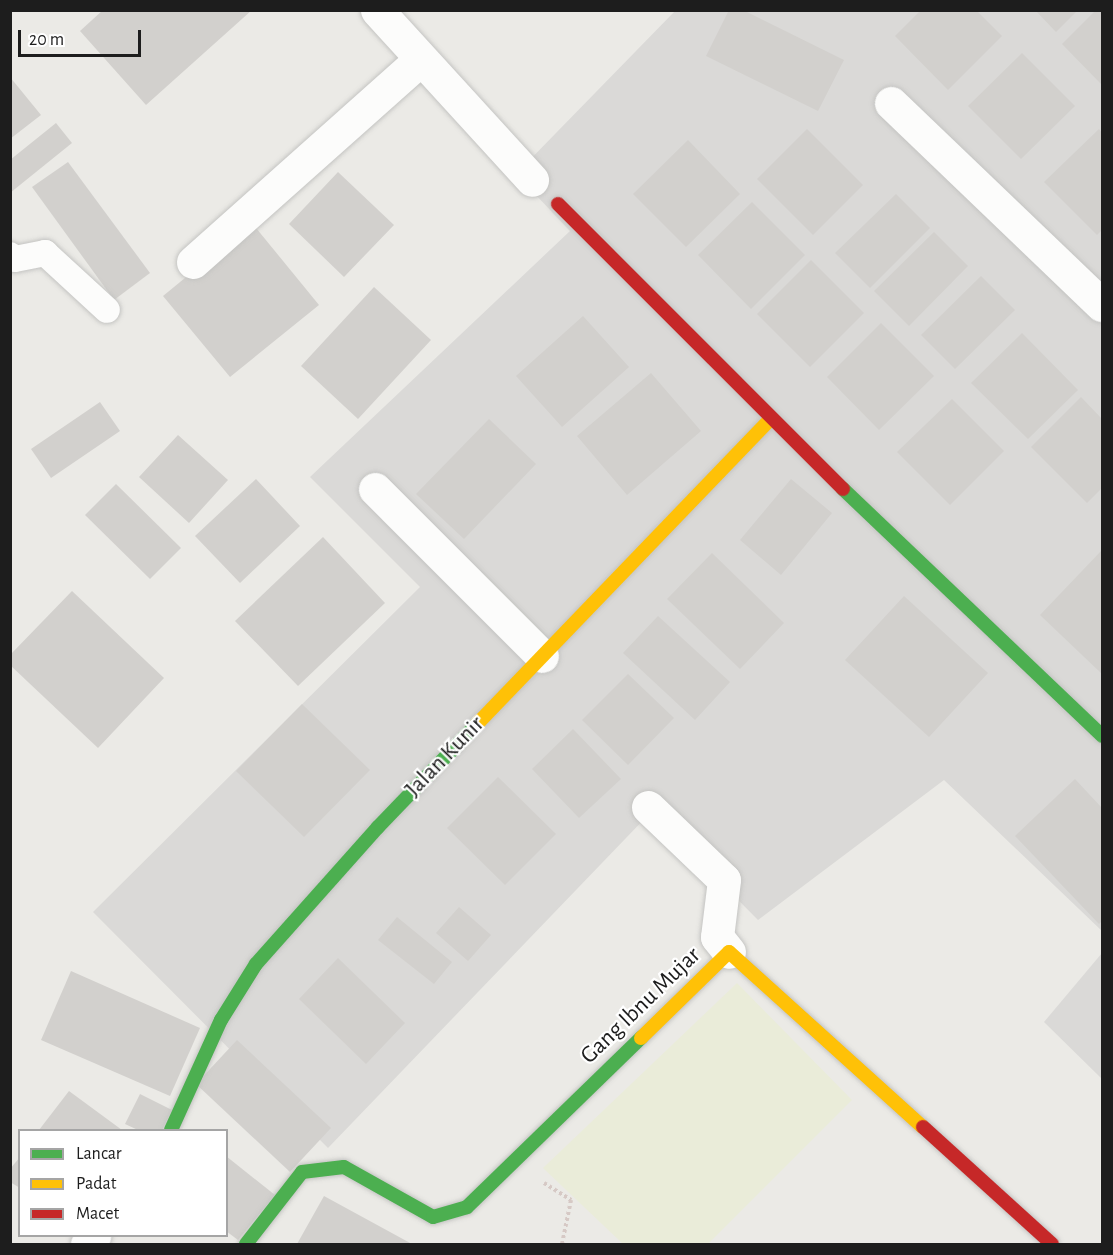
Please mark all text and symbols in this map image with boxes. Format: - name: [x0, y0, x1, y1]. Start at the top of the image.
- scale bar: [21, 18, 144, 56]
- text: 20 m: [29, 31, 64, 49]
- street label: Jalan Kunir: [399, 710, 491, 804]
- street label: Gang Ibnu Mujar: [575, 942, 707, 1070]
- legend: [18, 1129, 228, 1237]
- text: Lancar: [76, 1145, 122, 1163]
- text: Padat: [76, 1175, 117, 1193]
- text: Macet: [76, 1205, 119, 1223]

